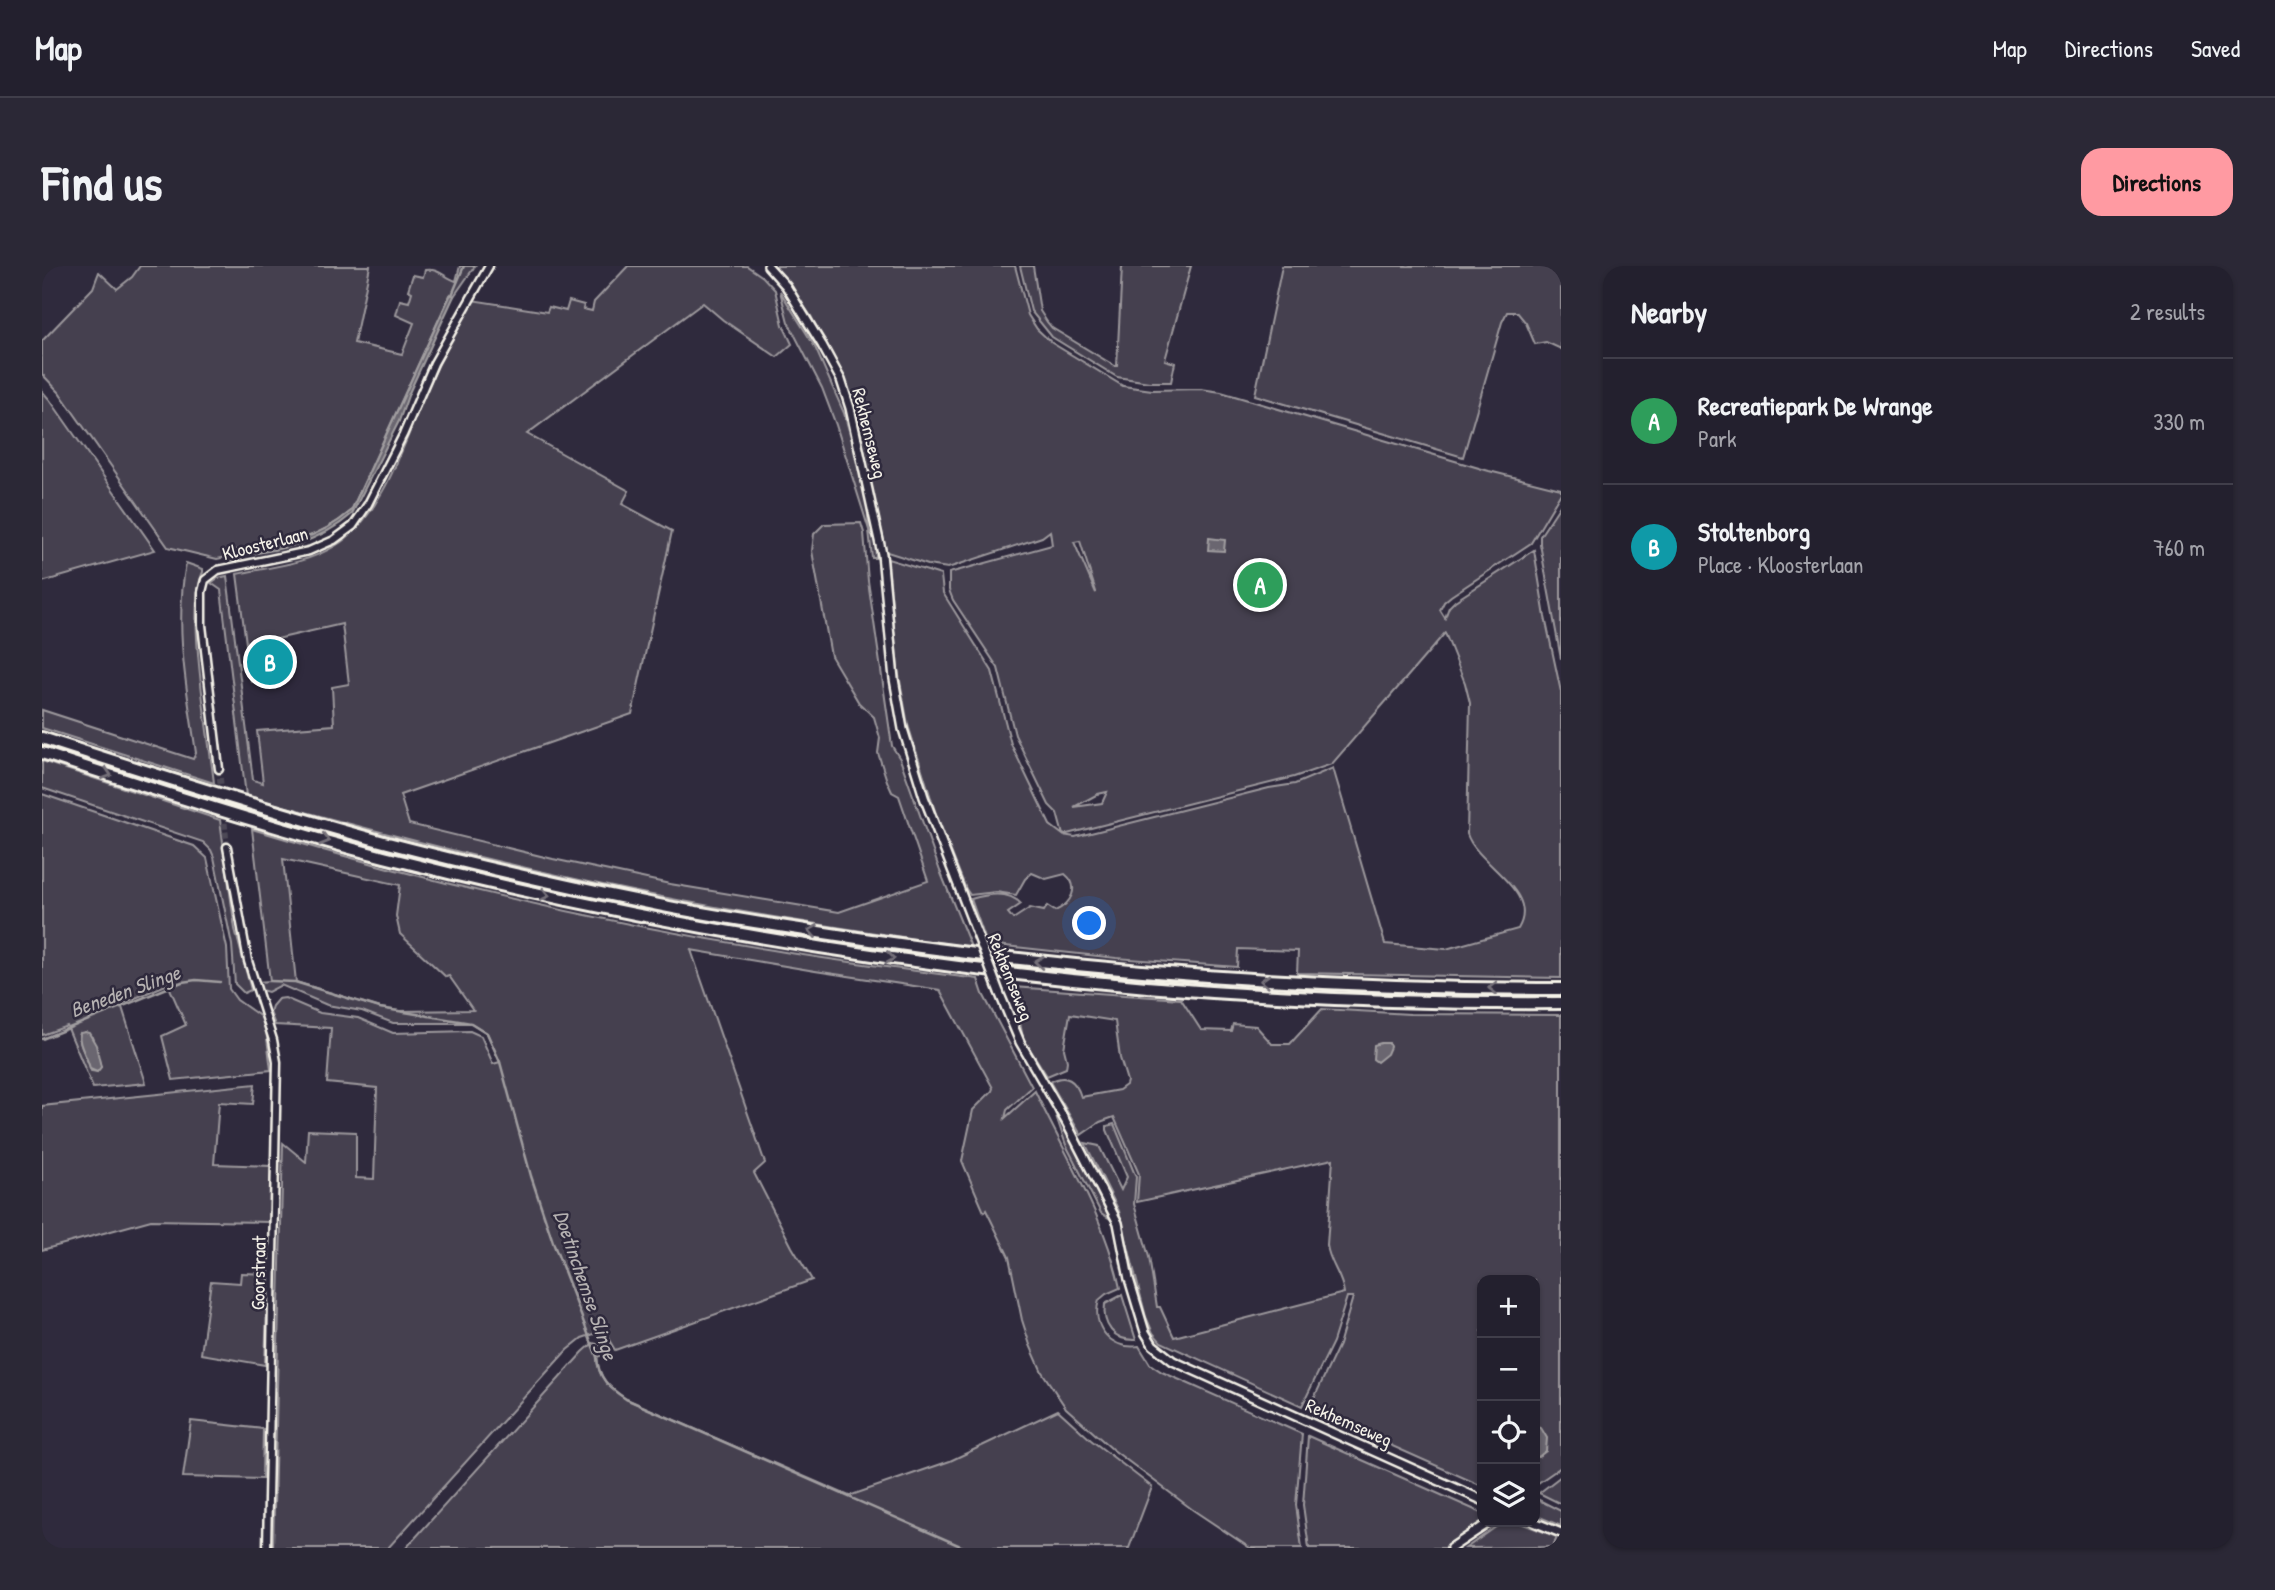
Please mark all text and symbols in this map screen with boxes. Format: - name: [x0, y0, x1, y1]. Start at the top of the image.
- text: Map: [35, 26, 82, 70]
- text: Map: [1993, 32, 2027, 64]
- text: Directions: [2065, 32, 2153, 64]
- text: Saved: [2191, 32, 2240, 64]
- button: Directions: [2081, 148, 2233, 216]
- text: Find us: [42, 149, 162, 215]
- text: Nearby: [1631, 292, 1707, 332]
- text: 2 results: [2130, 296, 2205, 327]
- street label: Rekhemseweg: [846, 385, 894, 481]
- text: Recreatiepark De Wrange: [1698, 388, 1933, 423]
- text: A: [1648, 406, 1660, 437]
- text: 330 m: [2153, 406, 2205, 437]
- text: Park: [1698, 423, 1736, 454]
- text: Stoltenborg: [1698, 514, 1810, 549]
- street label: Kloosterlaan: [219, 520, 311, 566]
- text: B: [1648, 532, 1660, 563]
- text: 760 m: [2153, 532, 2205, 563]
- text: Place · Kloosterlaan: [1698, 549, 1863, 580]
- pin: A: [1237, 559, 1283, 611]
- pin: B: [247, 636, 293, 688]
- one-way arrow: [100, 766, 113, 780]
- one-way arrow: [318, 832, 330, 847]
- one-way arrow: [539, 887, 551, 901]
- your location: [1072, 906, 1106, 940]
- one-way arrow: [807, 924, 819, 939]
- street label: Rekhemseweg: [982, 929, 1040, 1025]
- one-way arrow: [884, 950, 895, 965]
- one-way arrow: [1033, 954, 1045, 969]
- water label: Beneden Slinge: [66, 957, 185, 1024]
- one-way arrow: [1260, 973, 1271, 988]
- one-way arrow: [1487, 981, 1498, 996]
- water label: Doetinchemse Slinge: [547, 1206, 626, 1365]
- street label: Goorstraat: [244, 1235, 272, 1310]
- map controls: [1477, 1275, 1540, 1527]
- button: +: [1477, 1275, 1540, 1338]
- button: −: [1477, 1338, 1540, 1401]
- street label: Rekhemseweg: [1302, 1391, 1396, 1453]
- button: locate: [1477, 1401, 1540, 1464]
- button: layers: [1477, 1464, 1540, 1527]

